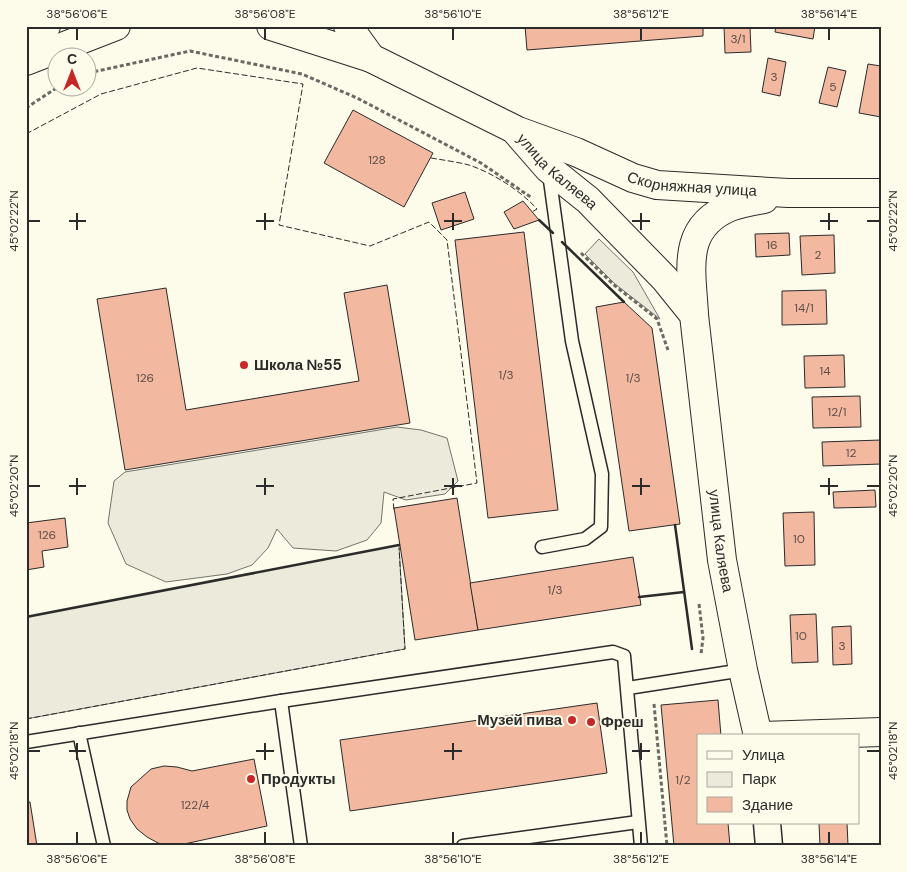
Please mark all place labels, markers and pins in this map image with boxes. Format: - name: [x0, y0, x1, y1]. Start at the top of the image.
- place label: Школа №55: [254, 355, 342, 375]
- marker: Школа №55: [238, 359, 250, 371]
- place label: Музей пива: [477, 710, 563, 730]
- place label: Фреш: [601, 712, 644, 732]
- marker: Музей пива: [566, 714, 578, 726]
- marker: Фреш: [585, 716, 597, 728]
- place label: Продукты: [261, 769, 336, 789]
- marker: Продукты: [245, 773, 257, 785]

